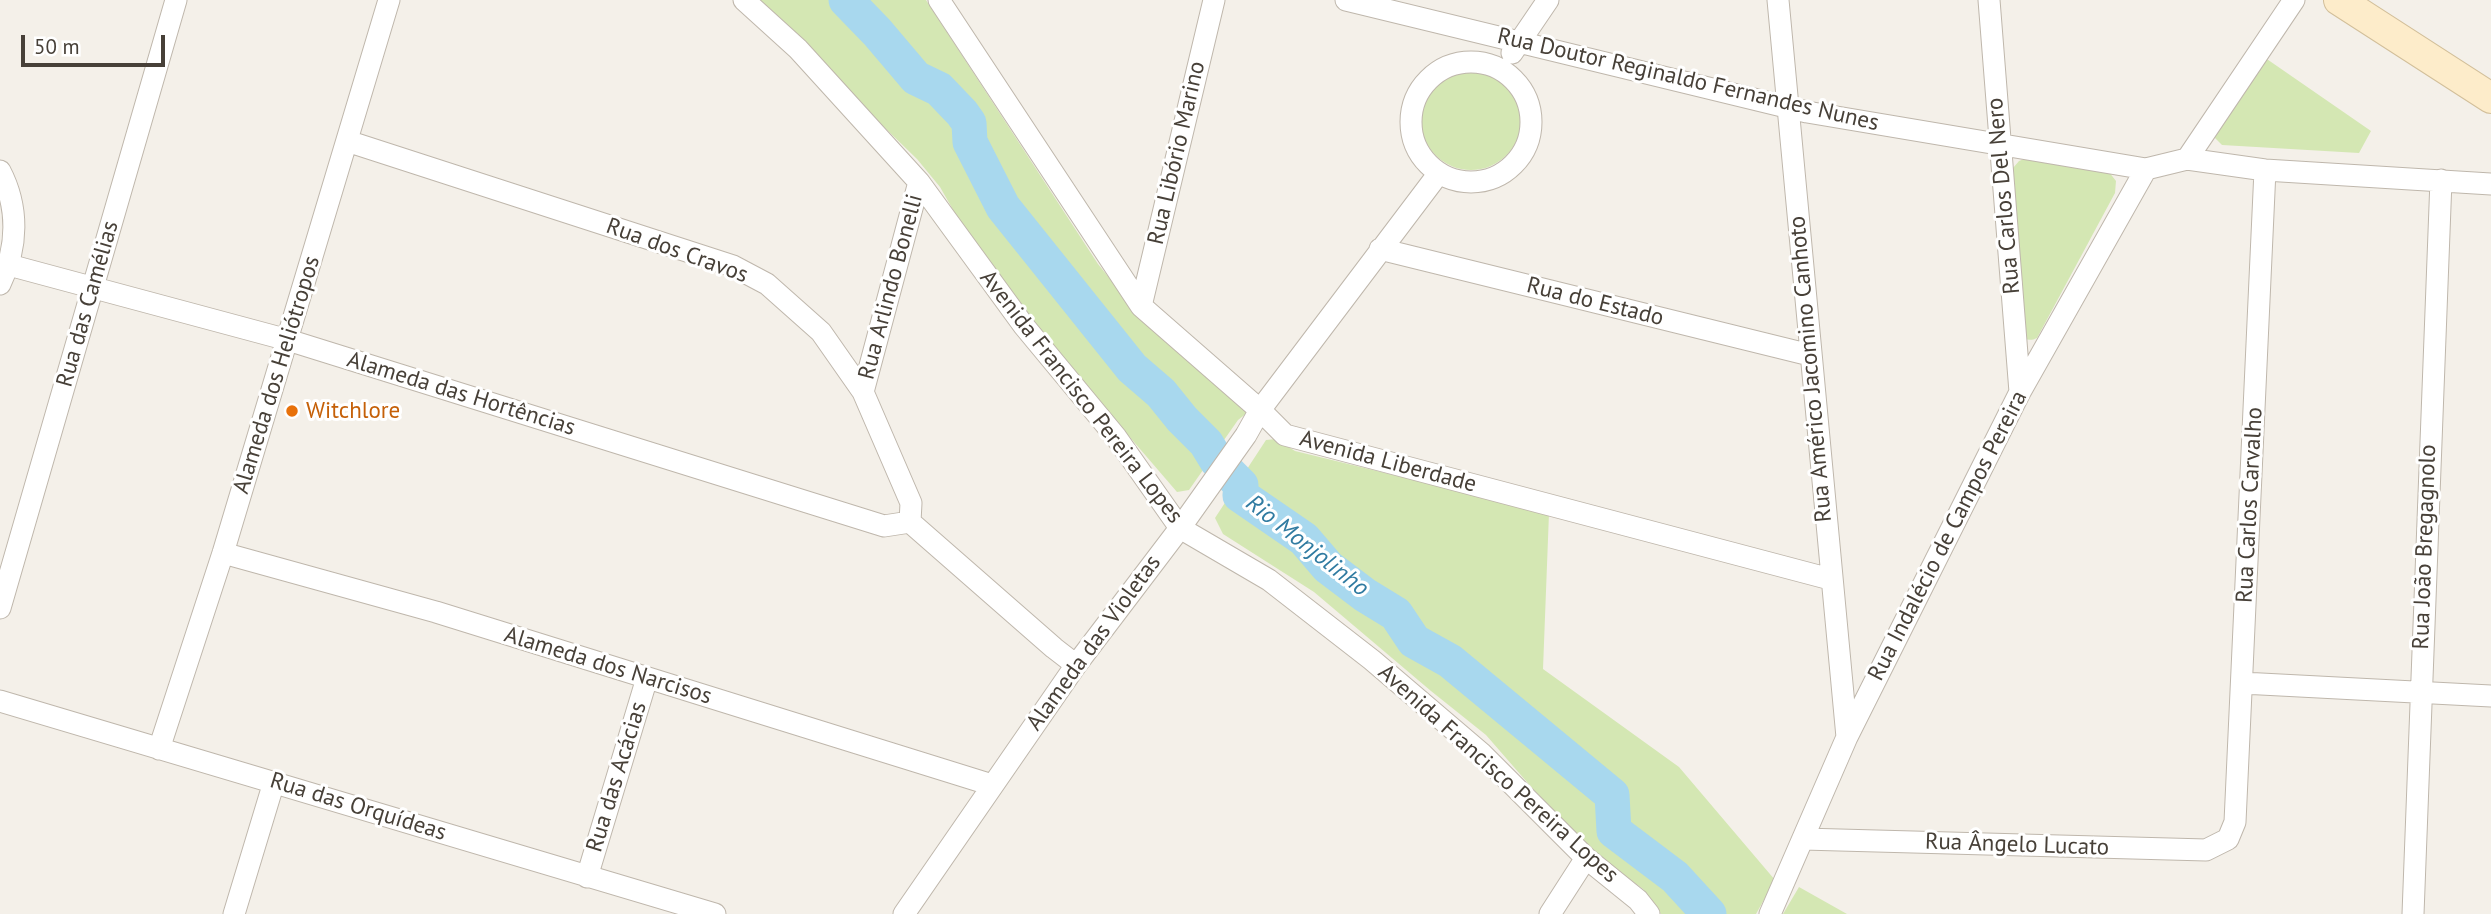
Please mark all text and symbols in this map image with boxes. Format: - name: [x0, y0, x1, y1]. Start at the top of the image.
- scale bar: [24, 21, 168, 65]
- street label: Rua Doutor Reginaldo Fernandes Nunes: [1495, 23, 1881, 137]
- text: 50 m: [34, 33, 80, 60]
- street label: Rua Libório Marino: [1143, 59, 1211, 247]
- street label: Rua Carlos Del Nero: [1982, 97, 2026, 295]
- street label: Rua Arlindo Bonelli: [853, 191, 929, 383]
- street label: Rua dos Cravos: [602, 213, 752, 289]
- street label: Rua Américo Jacomino Canhoto: [1784, 215, 1838, 523]
- street label: Rua das Camélias: [51, 218, 125, 390]
- street label: Alameda dos Heliótropos: [228, 253, 326, 497]
- street label: Avenida Francisco Pereira Lopes: [974, 265, 1188, 529]
- street label: Rua do Estado: [1524, 272, 1666, 332]
- street label: Alameda das Hortências: [344, 346, 578, 442]
- street label: Rua Indalécio de Campos Pereira: [1863, 386, 2033, 686]
- place label: Witchlore: [306, 397, 400, 425]
- marker: Witchlore: [284, 403, 300, 419]
- street label: Rua Carlos Carvalho: [2231, 406, 2269, 604]
- street label: Avenida Liberdade: [1297, 425, 1479, 499]
- street label: Rua João Bregagnolo: [2408, 444, 2442, 650]
- water label: Rio Monjolinho: [1240, 489, 1374, 603]
- street label: Alameda das Violetas: [1021, 550, 1167, 736]
- street label: Alameda dos Narcisos: [501, 621, 715, 711]
- street label: Avenida Francisco Pereira Lopes: [1372, 659, 1624, 889]
- street label: Rua das Acácias: [581, 699, 653, 855]
- street label: Rua das Orquídeas: [267, 767, 449, 847]
- street label: Rua Ângelo Lucato: [1925, 828, 2109, 862]

